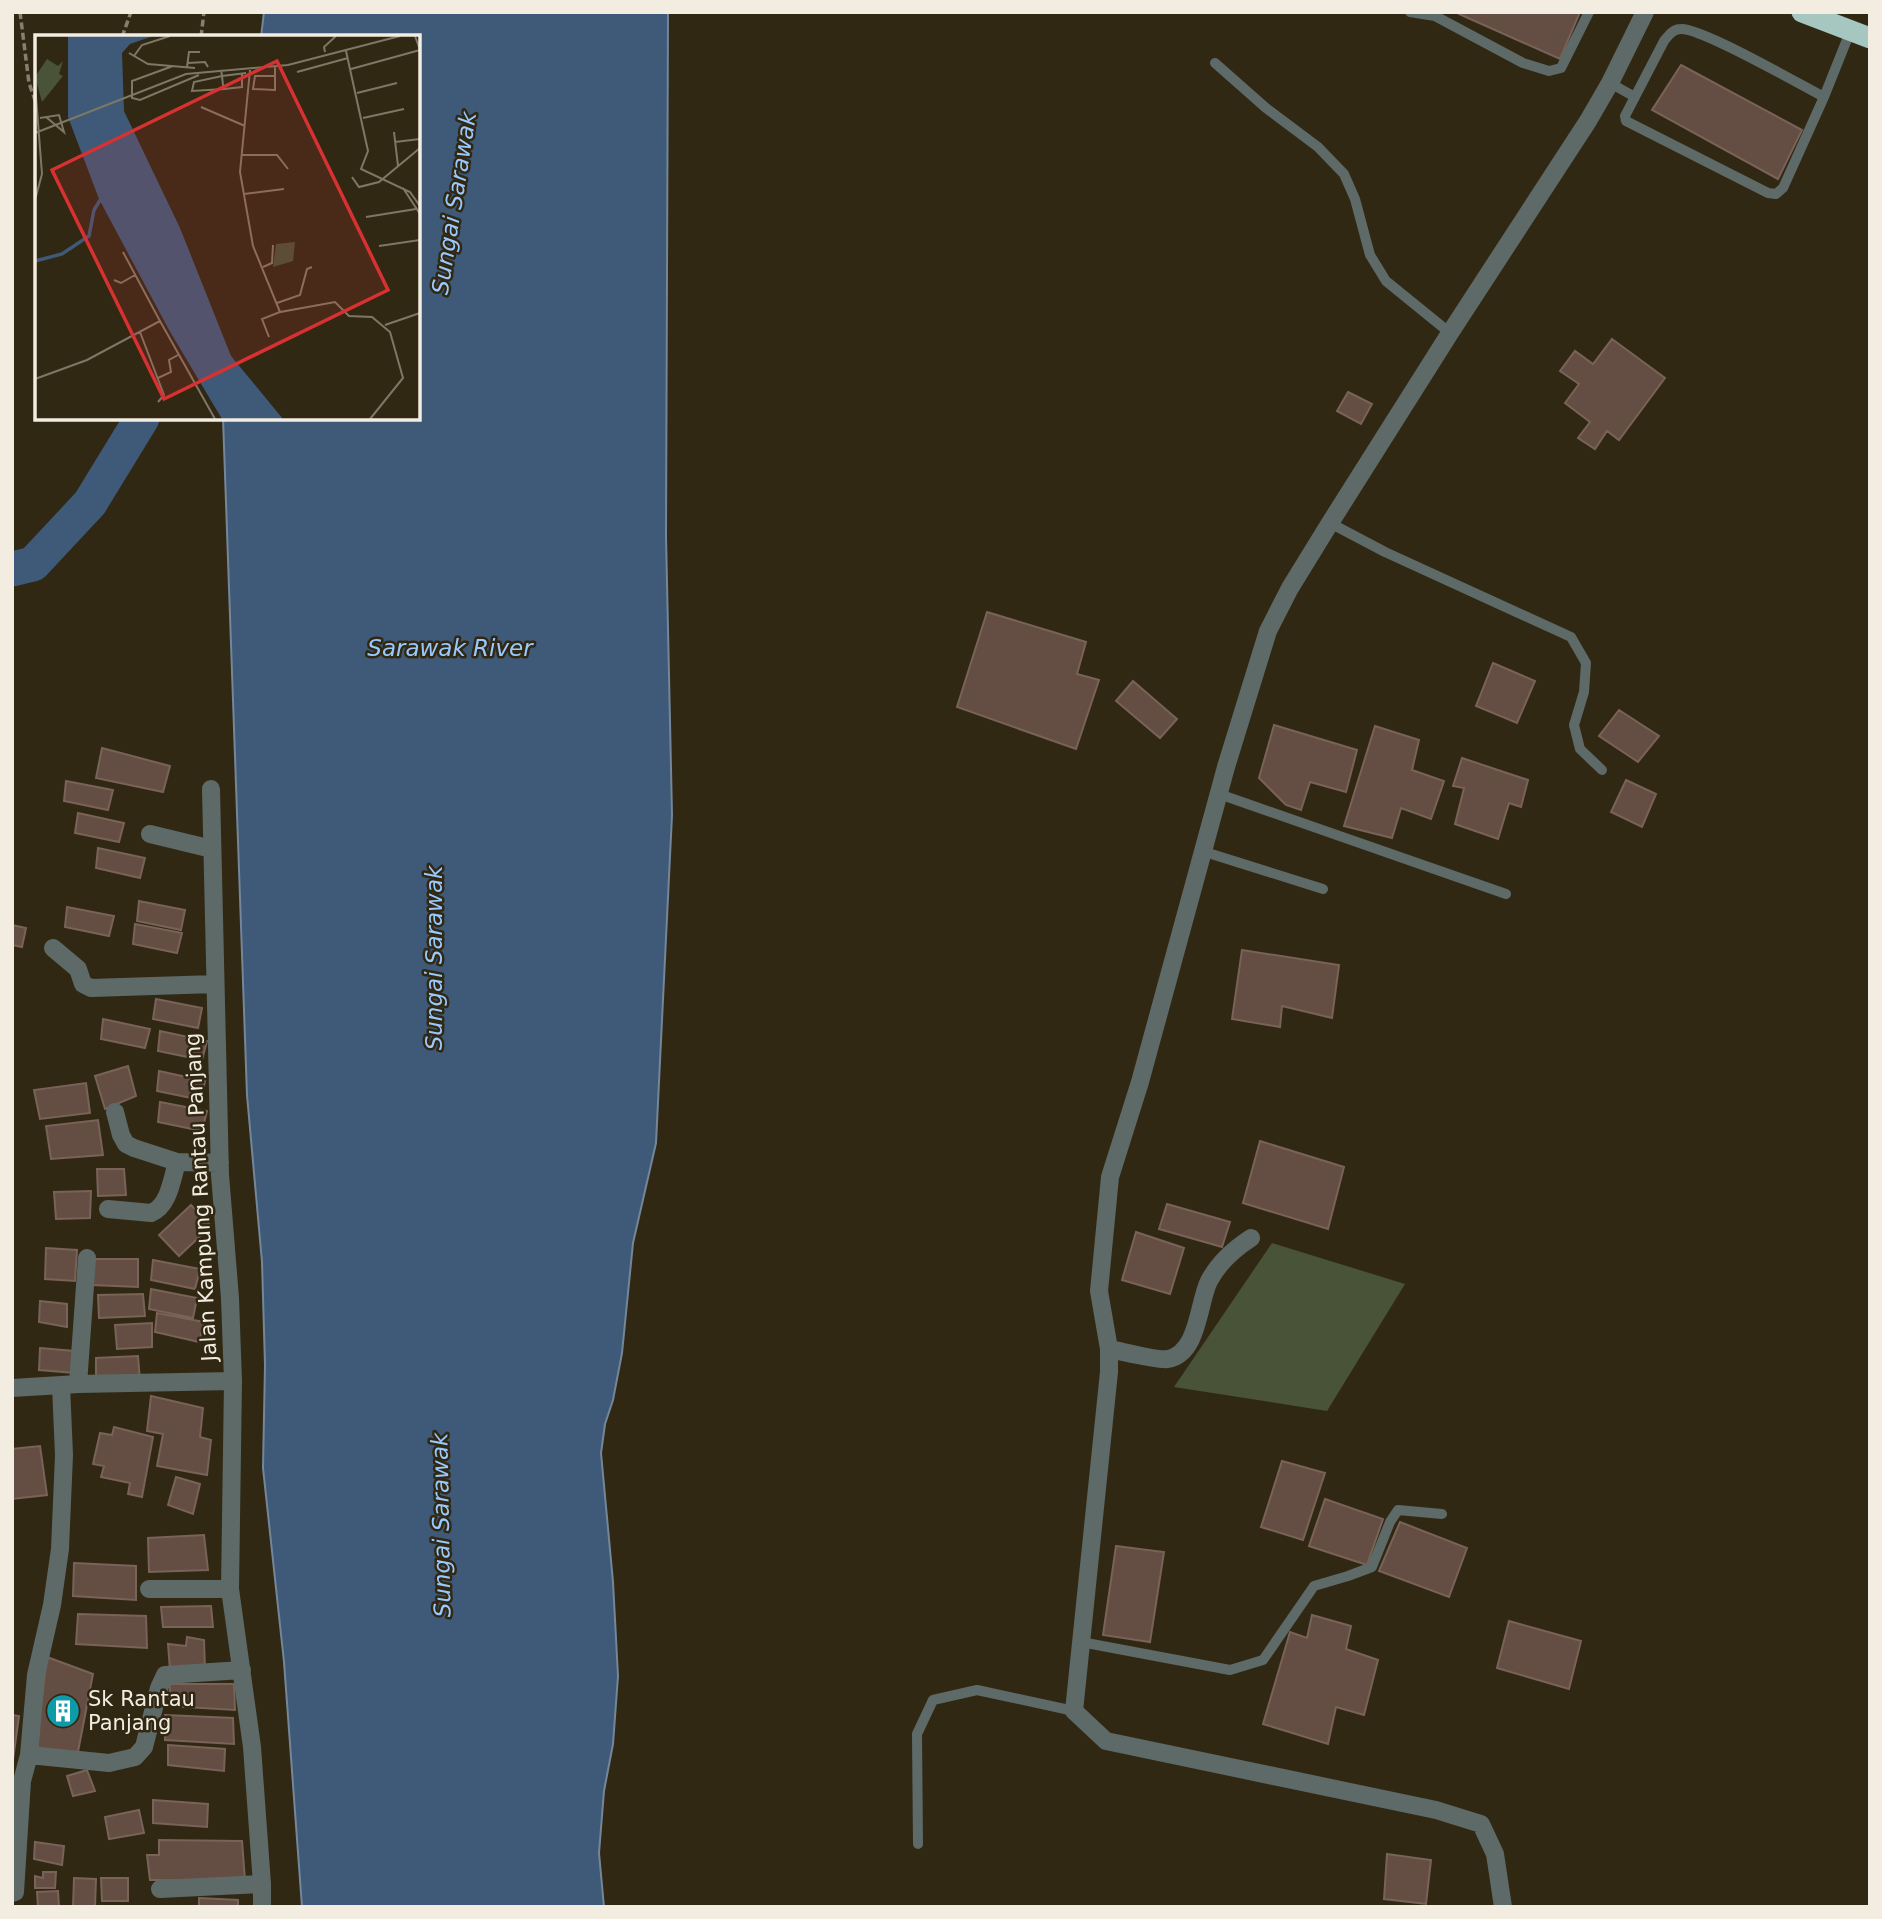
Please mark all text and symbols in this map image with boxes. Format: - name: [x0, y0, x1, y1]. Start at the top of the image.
- inset map: [35, 35, 420, 420]
- water label: Sungai Sarawak: [427, 108, 482, 296]
- water label: Sarawak River: [367, 635, 534, 661]
- water label: Sungai Sarawak: [421, 864, 447, 1050]
- street label: Jalan Kampung Rantau Panjang: [180, 1032, 222, 1364]
- water label: Sungai Sarawak: [426, 1431, 456, 1618]
- place label: Sk Rantau Panjang: [88, 1687, 195, 1735]
- building icon: Sk Rantau Panjang: [44, 1692, 82, 1730]

